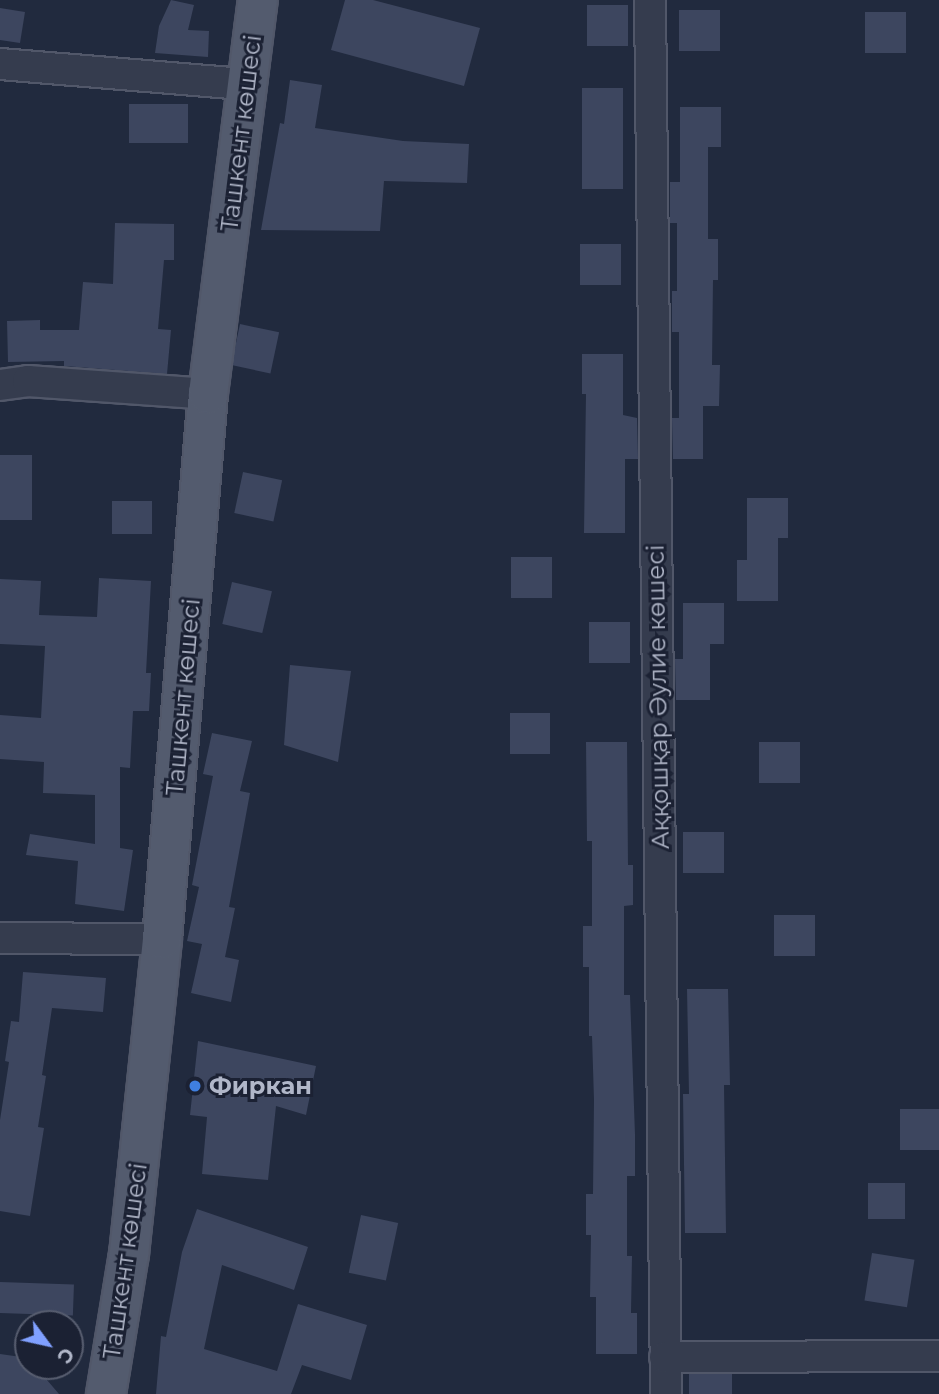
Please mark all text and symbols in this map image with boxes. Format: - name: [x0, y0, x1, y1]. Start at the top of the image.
- street label: Ташкент көшесі: [215, 33, 267, 233]
- street label: Аққошқар Әулие көшесі: [641, 544, 675, 850]
- street label: Ташкент көшесі: [160, 597, 206, 797]
- place label: Фиркан: [209, 1072, 312, 1100]
- marker: Фиркан: [187, 1078, 203, 1094]
- street label: Ташкент көшесі: [97, 1161, 153, 1361]
- north arrow: [14, 1310, 84, 1380]
- text: С: [52, 1344, 79, 1368]

